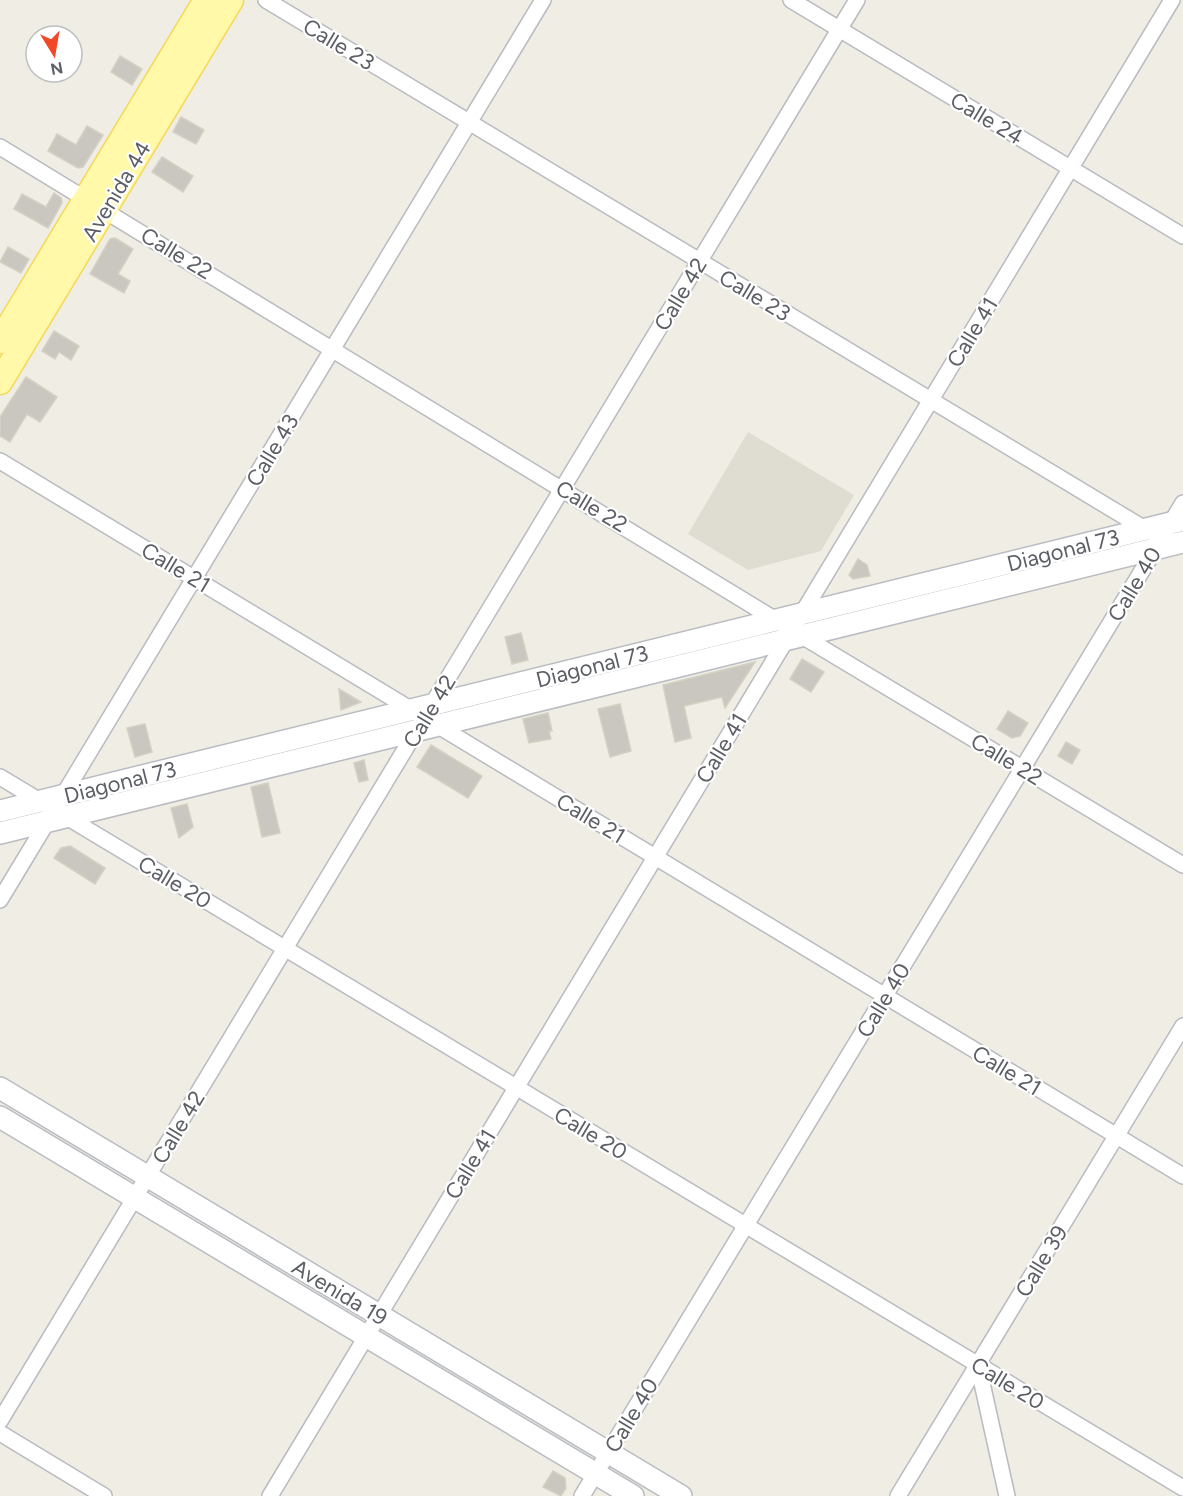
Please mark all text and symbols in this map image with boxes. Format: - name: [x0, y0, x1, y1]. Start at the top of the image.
- street label: Calle 23: [298, 13, 379, 76]
- north arrow: [24, 24, 84, 84]
- text: N: [49, 58, 65, 79]
- street label: Calle 24: [945, 86, 1028, 151]
- street label: Avenida 44: [76, 136, 157, 246]
- street label: Calle 22: [136, 222, 217, 285]
- street label: Calle 42: [648, 253, 713, 336]
- street label: Calle 23: [714, 264, 795, 327]
- street label: Calle 41: [941, 292, 1004, 372]
- street label: Calle 43: [240, 409, 305, 491]
- street label: Calle 22: [551, 475, 632, 538]
- street label: Diagonal 73: [1004, 524, 1122, 577]
- street label: Calle 21: [136, 536, 215, 598]
- street label: Calle 40: [1102, 542, 1167, 626]
- street label: Diagonal 73: [533, 640, 651, 693]
- street label: Calle 42: [397, 670, 462, 753]
- street label: Calle 41: [690, 708, 753, 788]
- street label: Calle 22: [966, 728, 1047, 791]
- street label: Diagonal 73: [61, 756, 179, 809]
- street label: Calle 21: [551, 787, 630, 849]
- street label: Calle 20: [133, 850, 216, 915]
- street label: Calle 40: [851, 958, 916, 1042]
- street label: Calle 21: [967, 1039, 1046, 1101]
- street label: Calle 42: [146, 1086, 211, 1169]
- street label: Calle 20: [549, 1101, 632, 1166]
- street label: Calle 41: [439, 1124, 502, 1204]
- street label: Calle 39: [1010, 1221, 1073, 1302]
- street label: Avenida 19: [287, 1253, 392, 1331]
- street label: Calle 20: [966, 1351, 1049, 1416]
- street label: Calle 40: [599, 1373, 664, 1457]

